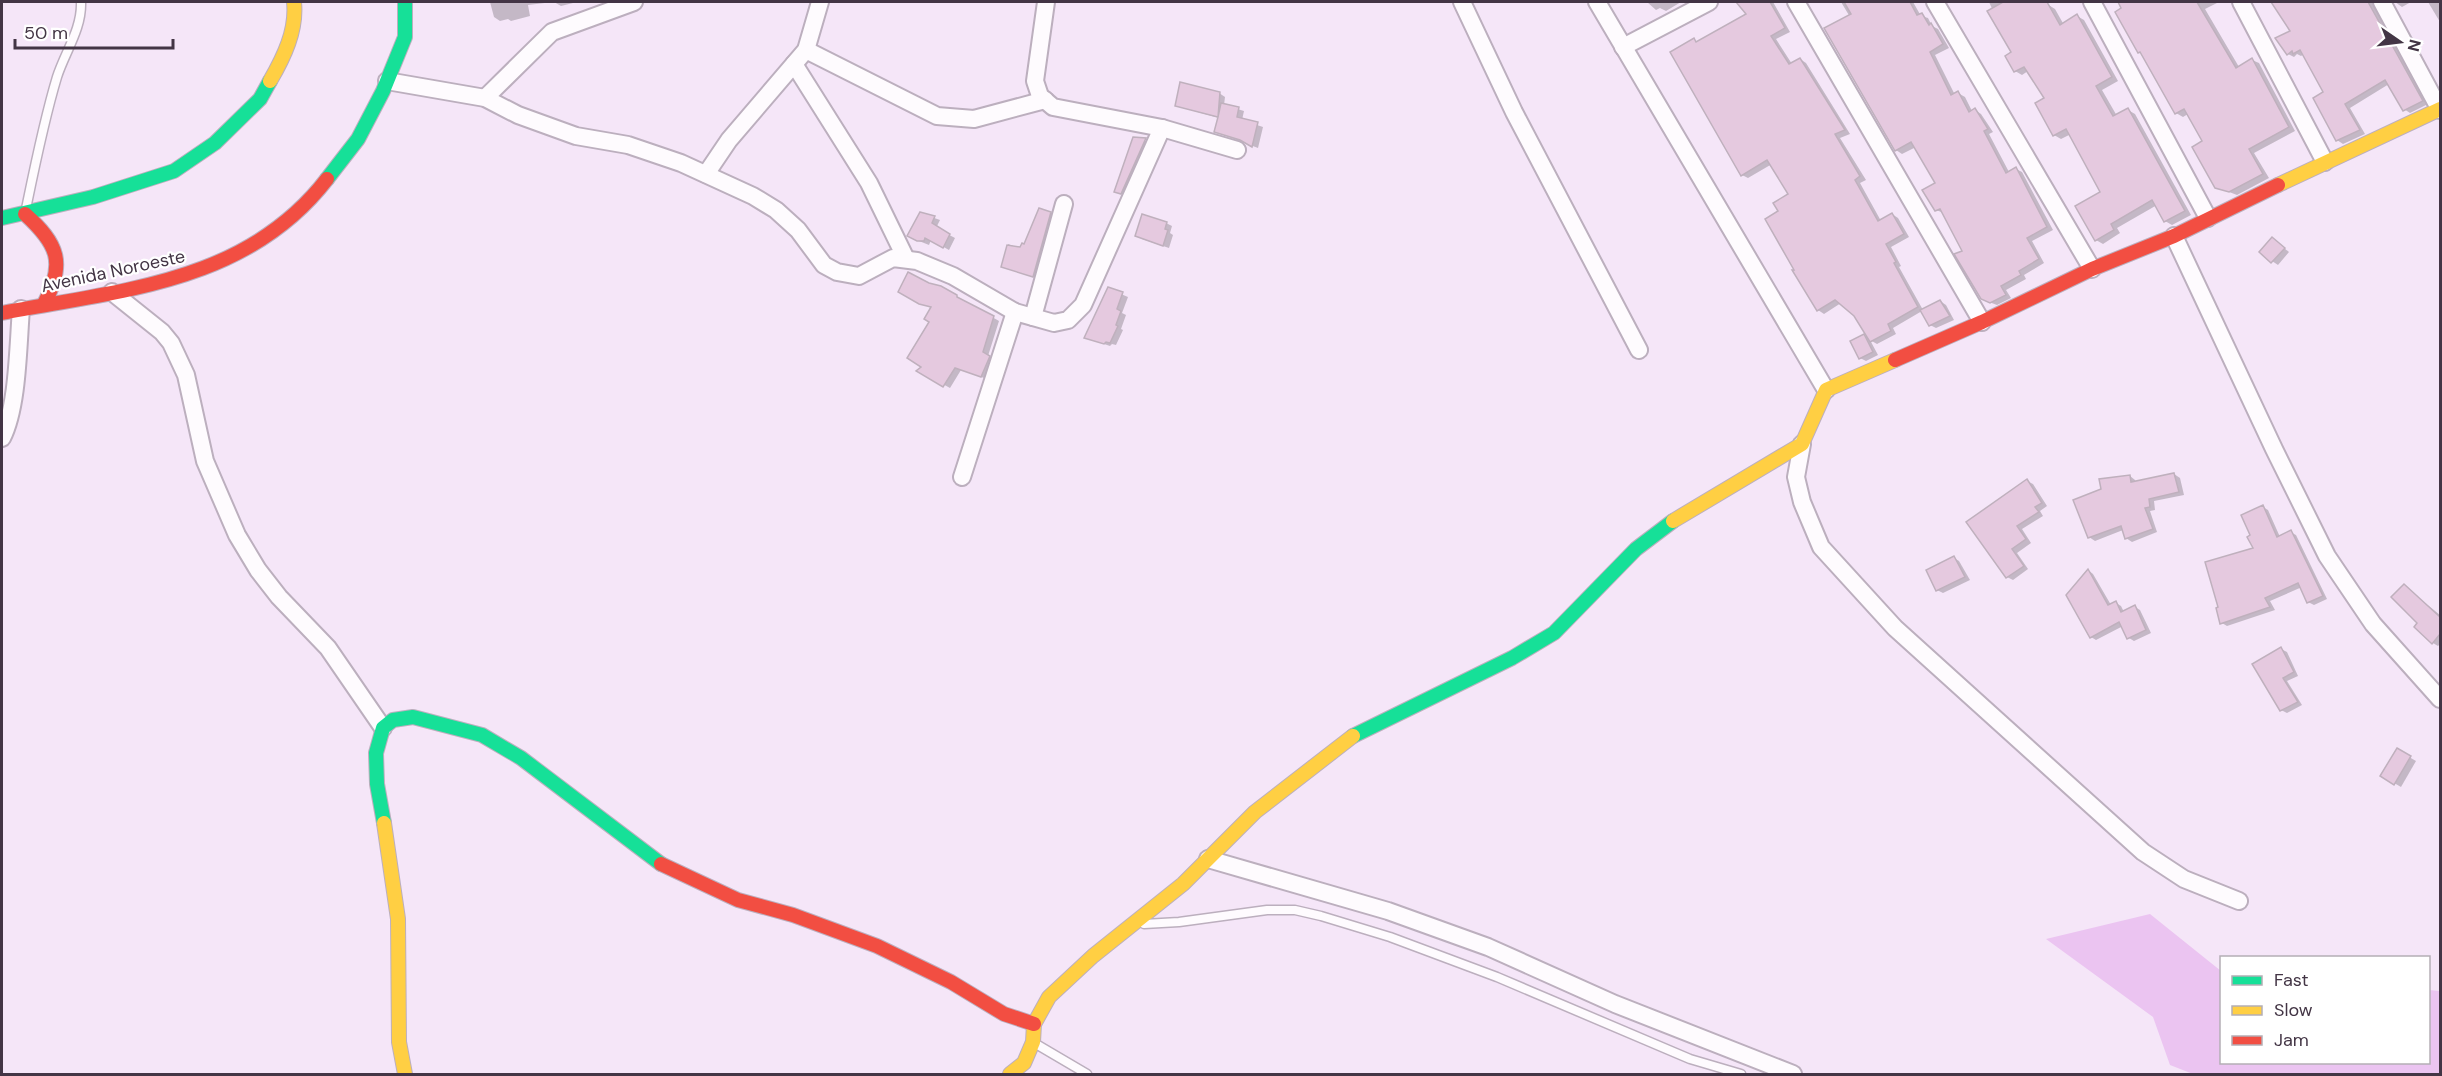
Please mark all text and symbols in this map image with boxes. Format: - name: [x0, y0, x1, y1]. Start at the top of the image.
- scale bar: [15, 12, 172, 50]
- north arrow: [2370, 12, 2430, 72]
- text: 50 m: [24, 21, 68, 45]
- text: N: [2402, 37, 2426, 54]
- street label: Avenida Noroeste: [39, 244, 187, 298]
- legend: [2220, 956, 2430, 1064]
- text: Fast: [2274, 968, 2309, 992]
- text: Slow: [2274, 998, 2313, 1022]
- text: Jam: [2274, 1028, 2309, 1052]

